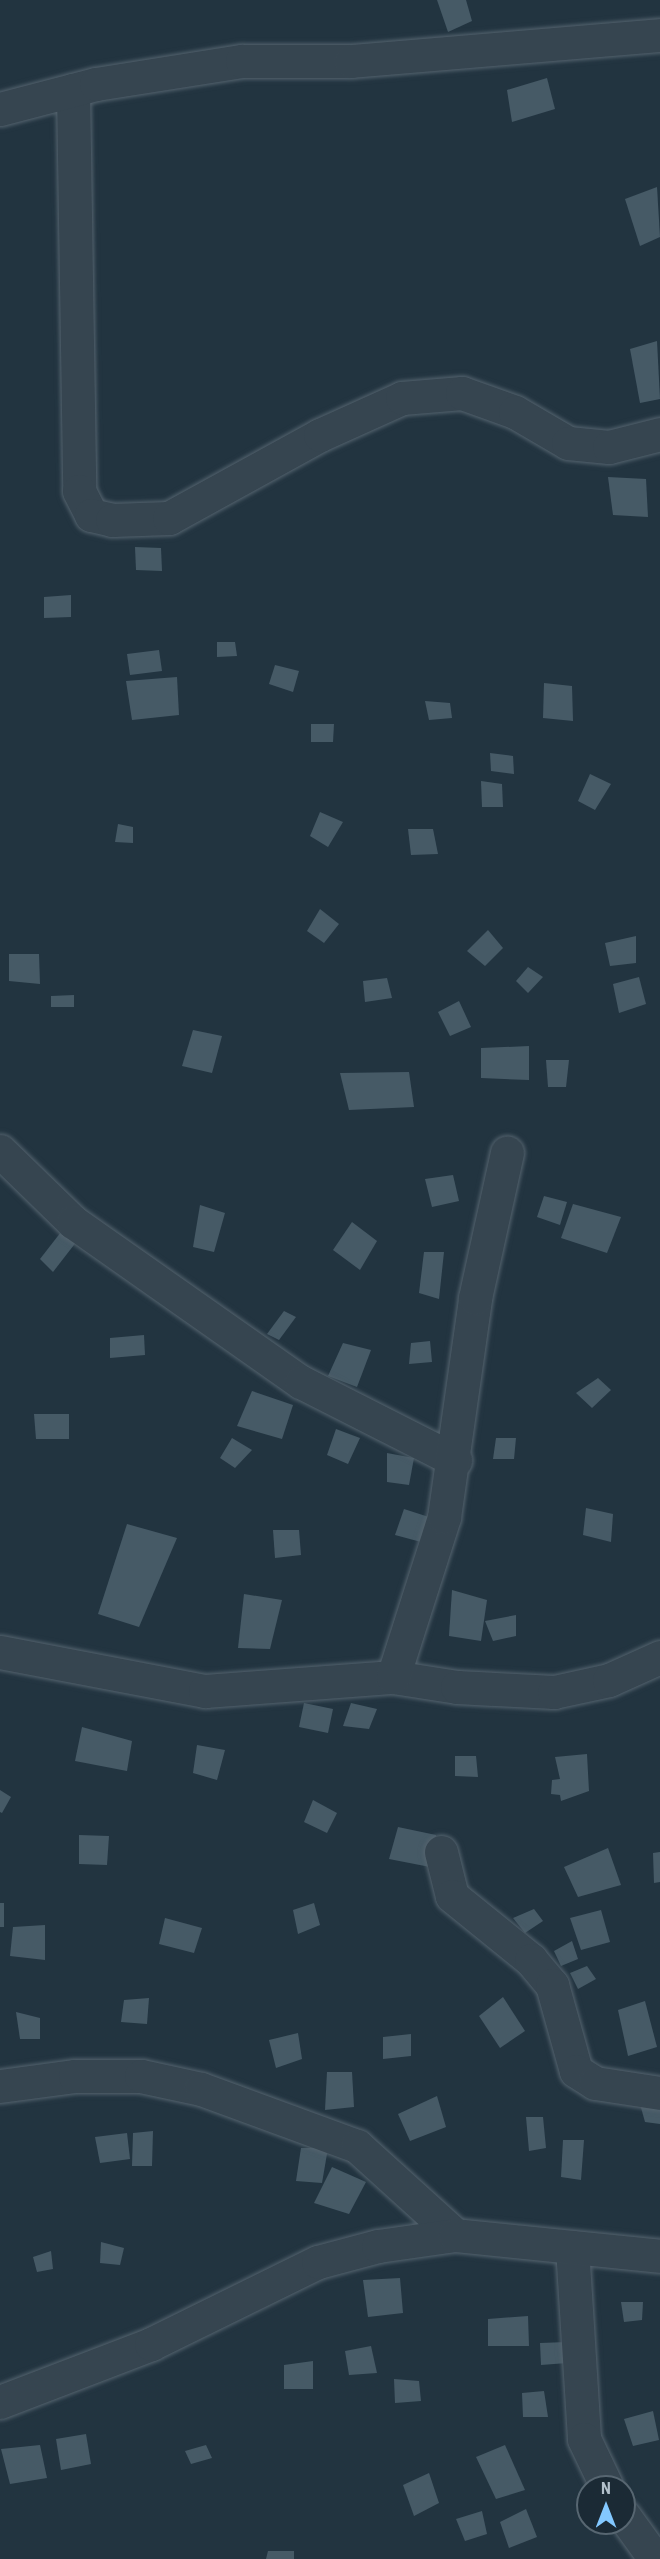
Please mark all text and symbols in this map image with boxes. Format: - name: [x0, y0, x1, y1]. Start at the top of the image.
- north arrow: [576, 2475, 636, 2535]
- text: N: [601, 2479, 611, 2498]

